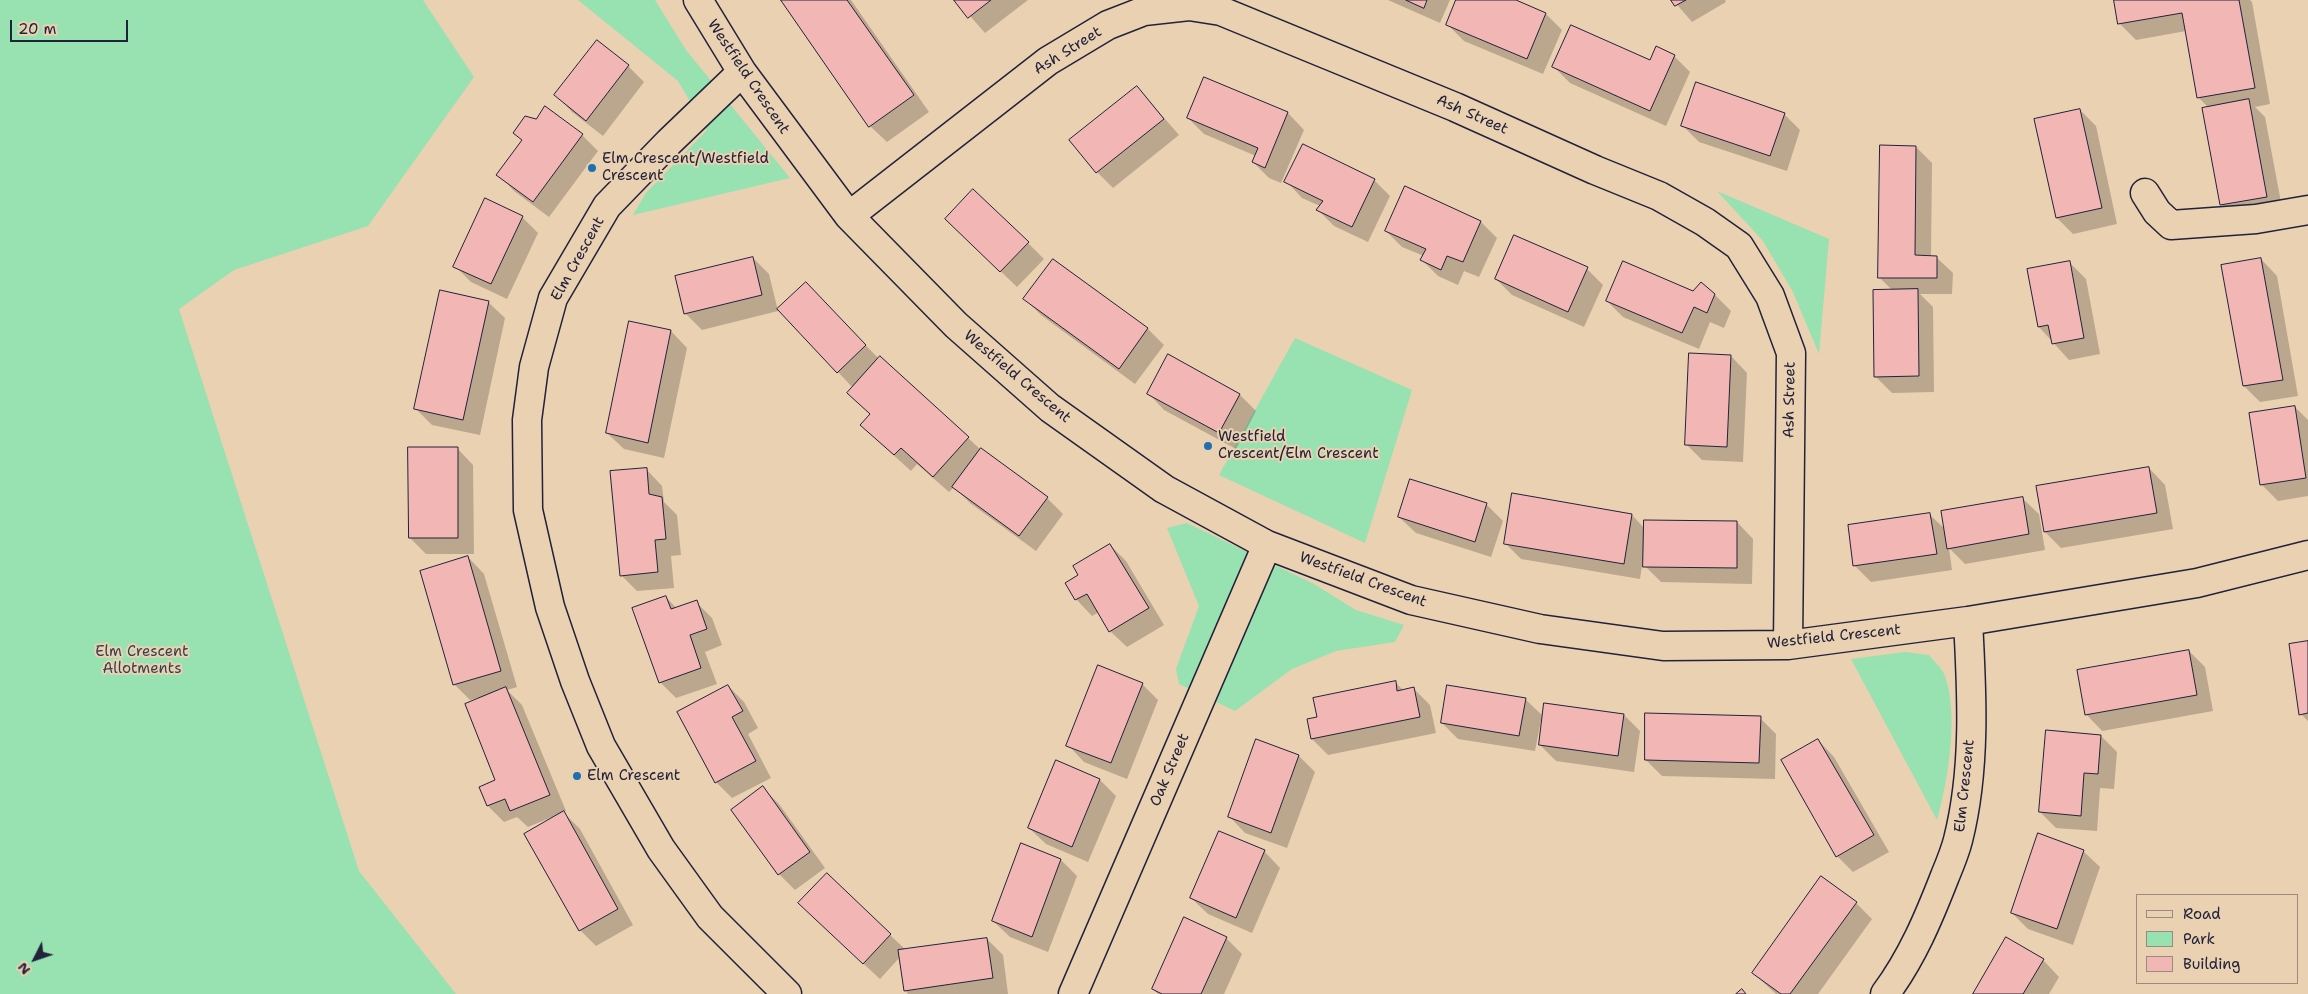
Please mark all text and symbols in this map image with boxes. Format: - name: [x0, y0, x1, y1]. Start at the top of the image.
- scale bar: [12, 10, 130, 42]
- street label: Westfield Crescent: [703, 16, 793, 138]
- text: 20 m: [18, 19, 57, 39]
- street label: Ash Street: [1031, 23, 1105, 79]
- street label: Ash Street: [1433, 91, 1511, 139]
- place label: Elm Crescent/Westfield Crescent: [602, 150, 769, 185]
- marker: Elm Crescent/Westfield Crescent: [586, 162, 598, 174]
- street label: Elm Crescent: [548, 214, 608, 304]
- street label: Westfield Crescent: [960, 327, 1074, 427]
- street label: Ash Street: [1780, 362, 1800, 438]
- place label: Westfield Crescent/Elm Crescent: [1218, 428, 1379, 463]
- marker: Westfield Crescent/Elm Crescent: [1202, 440, 1214, 452]
- street label: Westfield Crescent: [1297, 549, 1429, 611]
- street label: Westfield Crescent: [1766, 621, 1902, 653]
- park label: Elm Crescent Allotments: [95, 643, 189, 678]
- street label: Oak Street: [1147, 731, 1193, 809]
- street label: Elm Crescent: [1951, 739, 1979, 833]
- place label: Elm Crescent: [587, 767, 680, 785]
- marker: Elm Crescent: [571, 770, 583, 782]
- legend: [2136, 894, 2298, 984]
- text: Road: [2183, 904, 2221, 924]
- text: Park: [2183, 929, 2215, 949]
- north arrow: [10, 934, 60, 984]
- text: Building: [2183, 954, 2240, 974]
- text: N: [13, 959, 34, 979]

